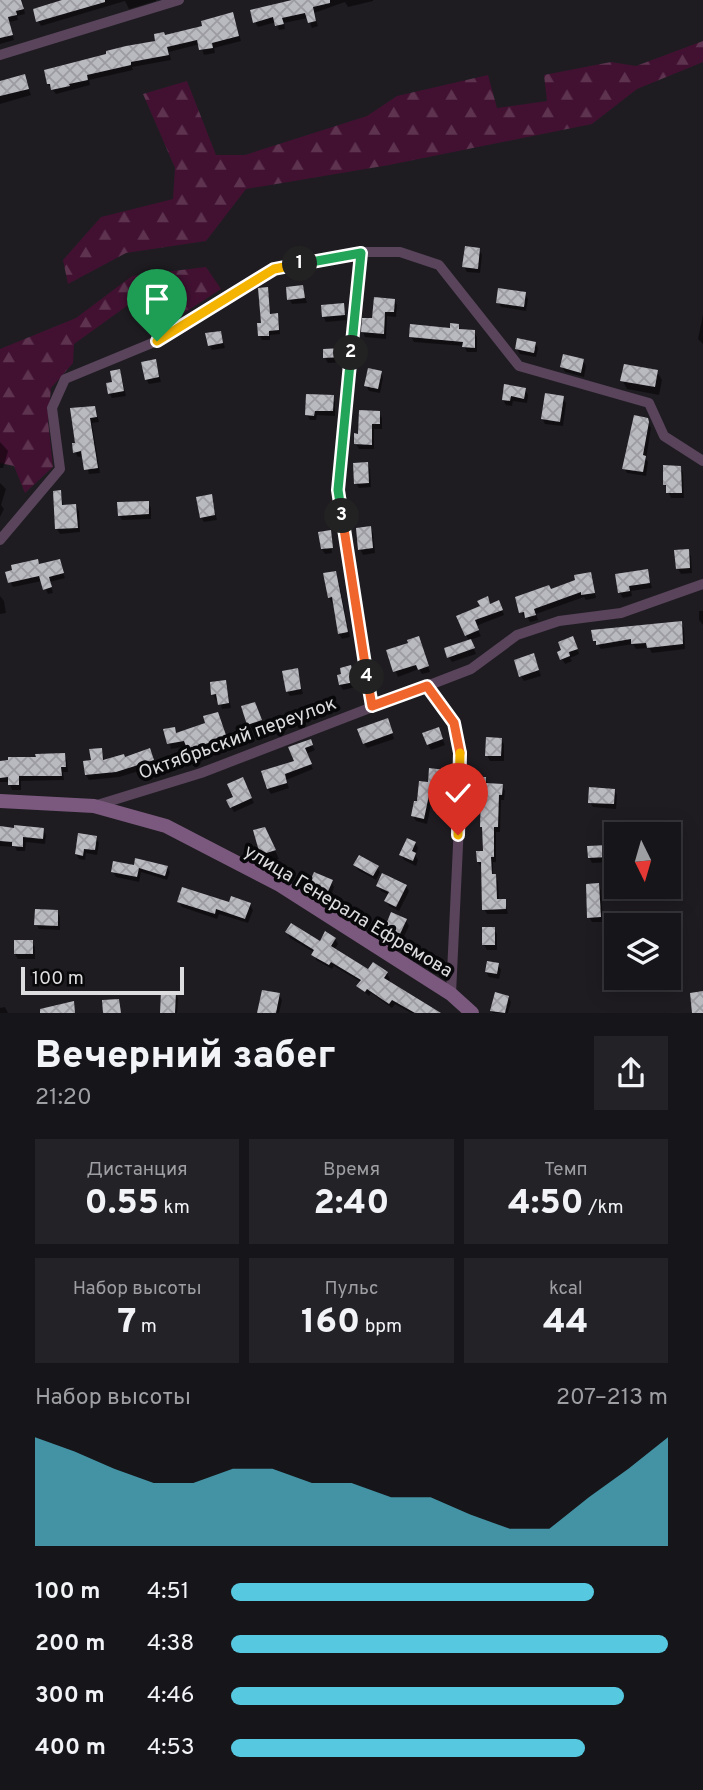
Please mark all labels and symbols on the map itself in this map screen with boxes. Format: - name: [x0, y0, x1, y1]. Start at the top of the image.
- pin: 1: [282, 246, 318, 282]
- pin: [127, 269, 187, 341]
- pin: 2: [334, 336, 368, 370]
- pin: 3: [324, 498, 360, 534]
- pin: 4: [350, 660, 384, 694]
- street label: Октябрьский переулок: [135, 692, 340, 786]
- pin: [428, 763, 488, 835]
- north arrow: [604, 822, 681, 900]
- street label: улица Генерала Ефремова: [239, 840, 457, 984]
- scale bar: [21, 964, 184, 996]

